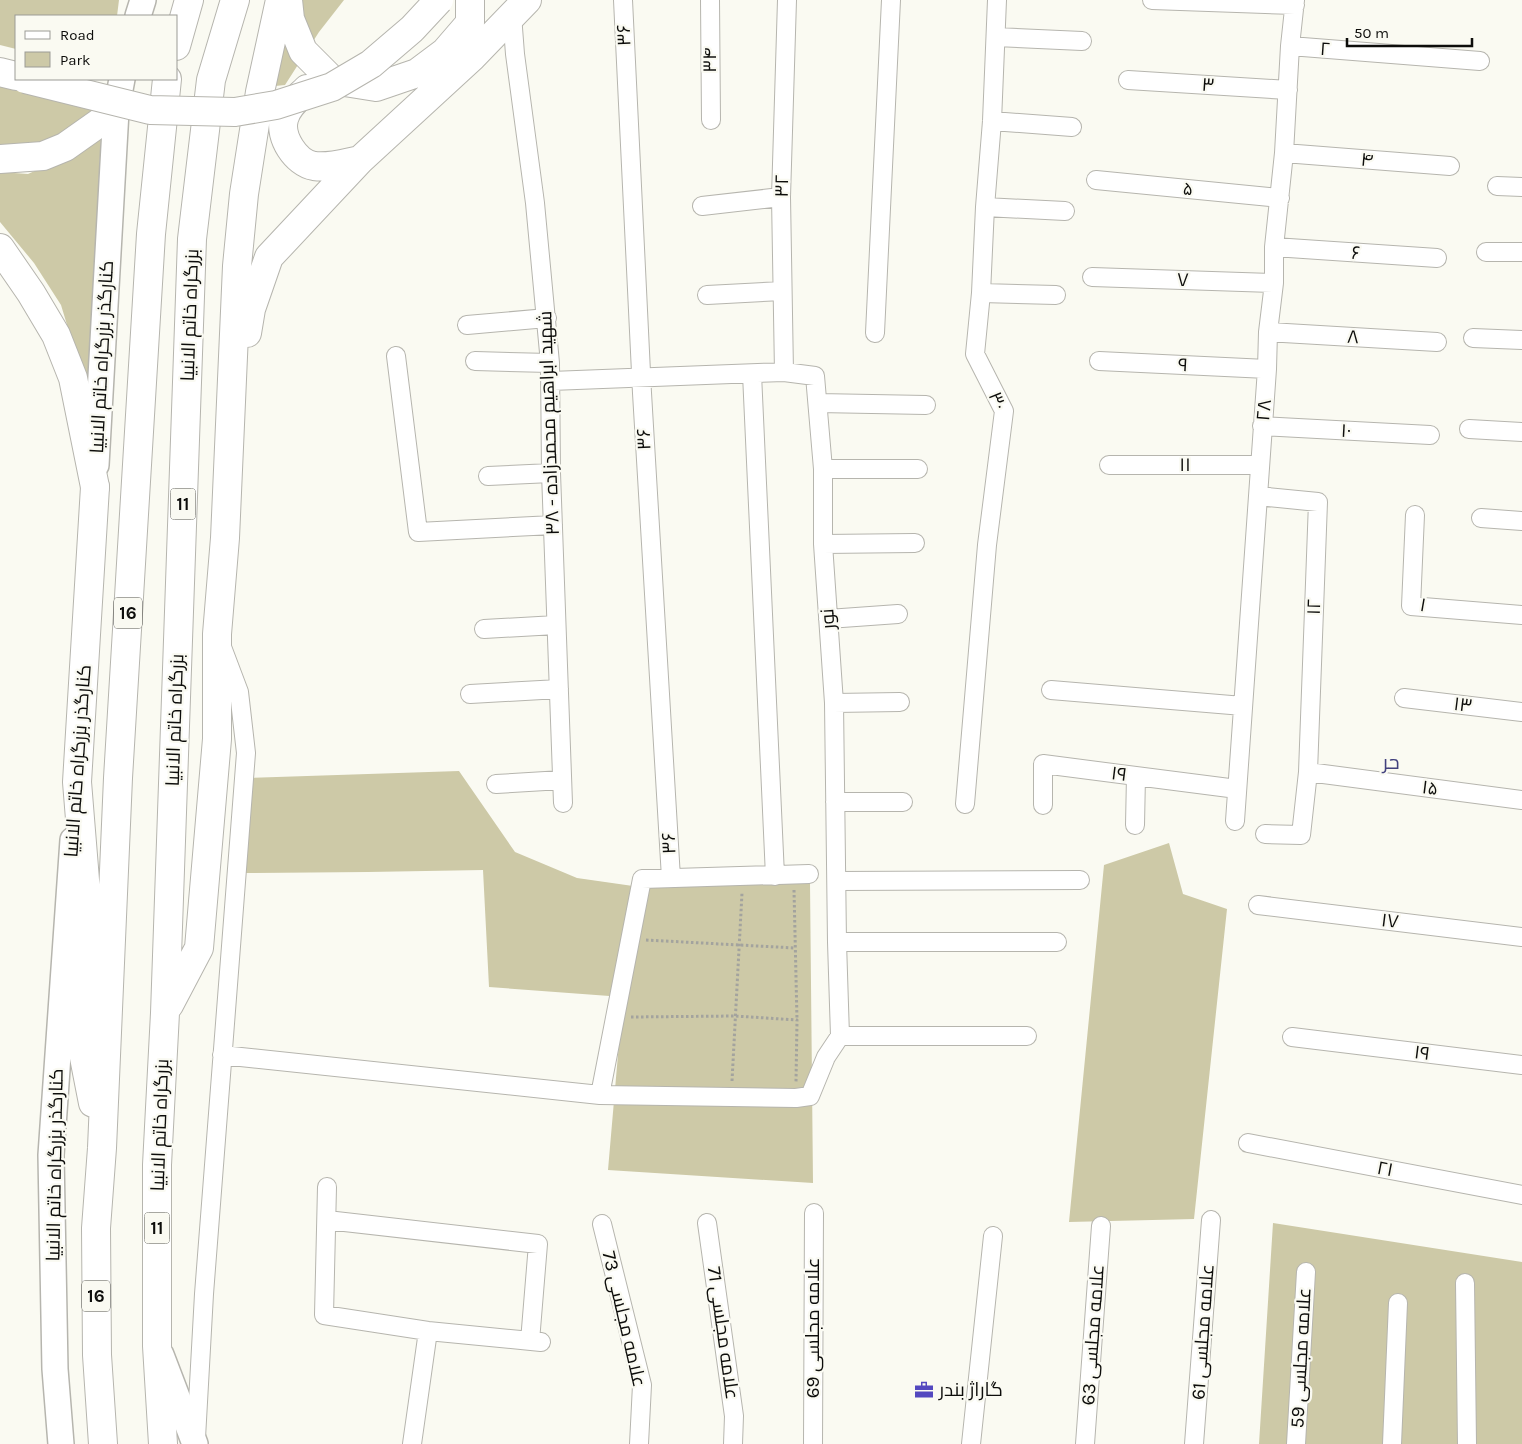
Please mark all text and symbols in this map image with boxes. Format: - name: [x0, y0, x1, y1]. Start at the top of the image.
- legend: [15, 15, 178, 80]
- scale bar: [1347, 15, 1472, 47]
- street label: ۳۶: [612, 23, 636, 47]
- text: 50 m: [1354, 24, 1389, 42]
- text: Road: [60, 26, 95, 44]
- street label: ۲: [1319, 38, 1331, 60]
- street label: ۳۴: [699, 47, 721, 73]
- text: Park: [60, 51, 90, 69]
- street label: ۳: [1201, 74, 1215, 96]
- street label: ۴: [1360, 148, 1374, 172]
- street label: ۳۲: [771, 174, 793, 198]
- street label: ۵: [1182, 178, 1194, 200]
- street label: ۶: [1351, 242, 1361, 264]
- street label: بزرگراه خاتم الانبیا: [177, 248, 205, 382]
- street label: کنارگذر بزرگراه خاتم الانبیا: [86, 260, 120, 454]
- street label: ۷: [1177, 269, 1189, 291]
- street label: شهید ابراهیم محمدزاده - ۳۸: [534, 310, 566, 536]
- street label: ۸: [1347, 326, 1360, 348]
- street label: ۹: [1177, 354, 1189, 376]
- street label: ۳۰: [984, 389, 1010, 413]
- street label: ۲۸: [1252, 398, 1276, 422]
- street label: ۱۰: [1340, 420, 1352, 442]
- street label: ۳۶: [632, 427, 656, 451]
- street label: ۱۱: [1179, 454, 1191, 476]
- road number: 11: [170, 488, 196, 520]
- street label: ۱: [1418, 594, 1428, 616]
- road number: 16: [114, 598, 142, 628]
- street label: ۱۲: [1303, 599, 1325, 615]
- street label: نور: [816, 608, 840, 631]
- street label: بزرگراه خاتم الانبیا: [162, 653, 190, 787]
- street label: کنارگذر بزرگراه خاتم الانبیا: [60, 664, 98, 858]
- street label: ۱۳: [1452, 693, 1474, 717]
- district label: حر: [1381, 751, 1400, 774]
- street label: ۱۹: [1110, 762, 1128, 786]
- street label: ۱۵: [1421, 776, 1439, 800]
- street label: ۳۶: [657, 831, 681, 855]
- street label: ۱۷: [1380, 909, 1400, 933]
- street label: ۱۹: [1413, 1041, 1431, 1065]
- street label: بزرگراه خاتم الانبیا: [147, 1058, 175, 1192]
- street label: کنارگذر بزرگراه خاتم الانبیا: [42, 1068, 70, 1262]
- street label: ۲۱: [1375, 1157, 1395, 1181]
- road number: 11: [144, 1212, 170, 1244]
- street label: علامه مجلسی 73: [598, 1249, 650, 1389]
- street label: علامه مجلسی 69: [802, 1258, 824, 1398]
- street label: علامه مجلسی 61: [1187, 1263, 1219, 1401]
- street label: علامه مجلسی 63: [1077, 1264, 1109, 1406]
- street label: علامه مجلسی 71: [703, 1265, 743, 1401]
- road number: 16: [82, 1280, 110, 1312]
- street label: علامه مجلسی 59: [1286, 1287, 1316, 1429]
- office icon: گاراژ بندر: [913, 1379, 935, 1401]
- place label: گاراژ بندر: [938, 1379, 1003, 1401]

